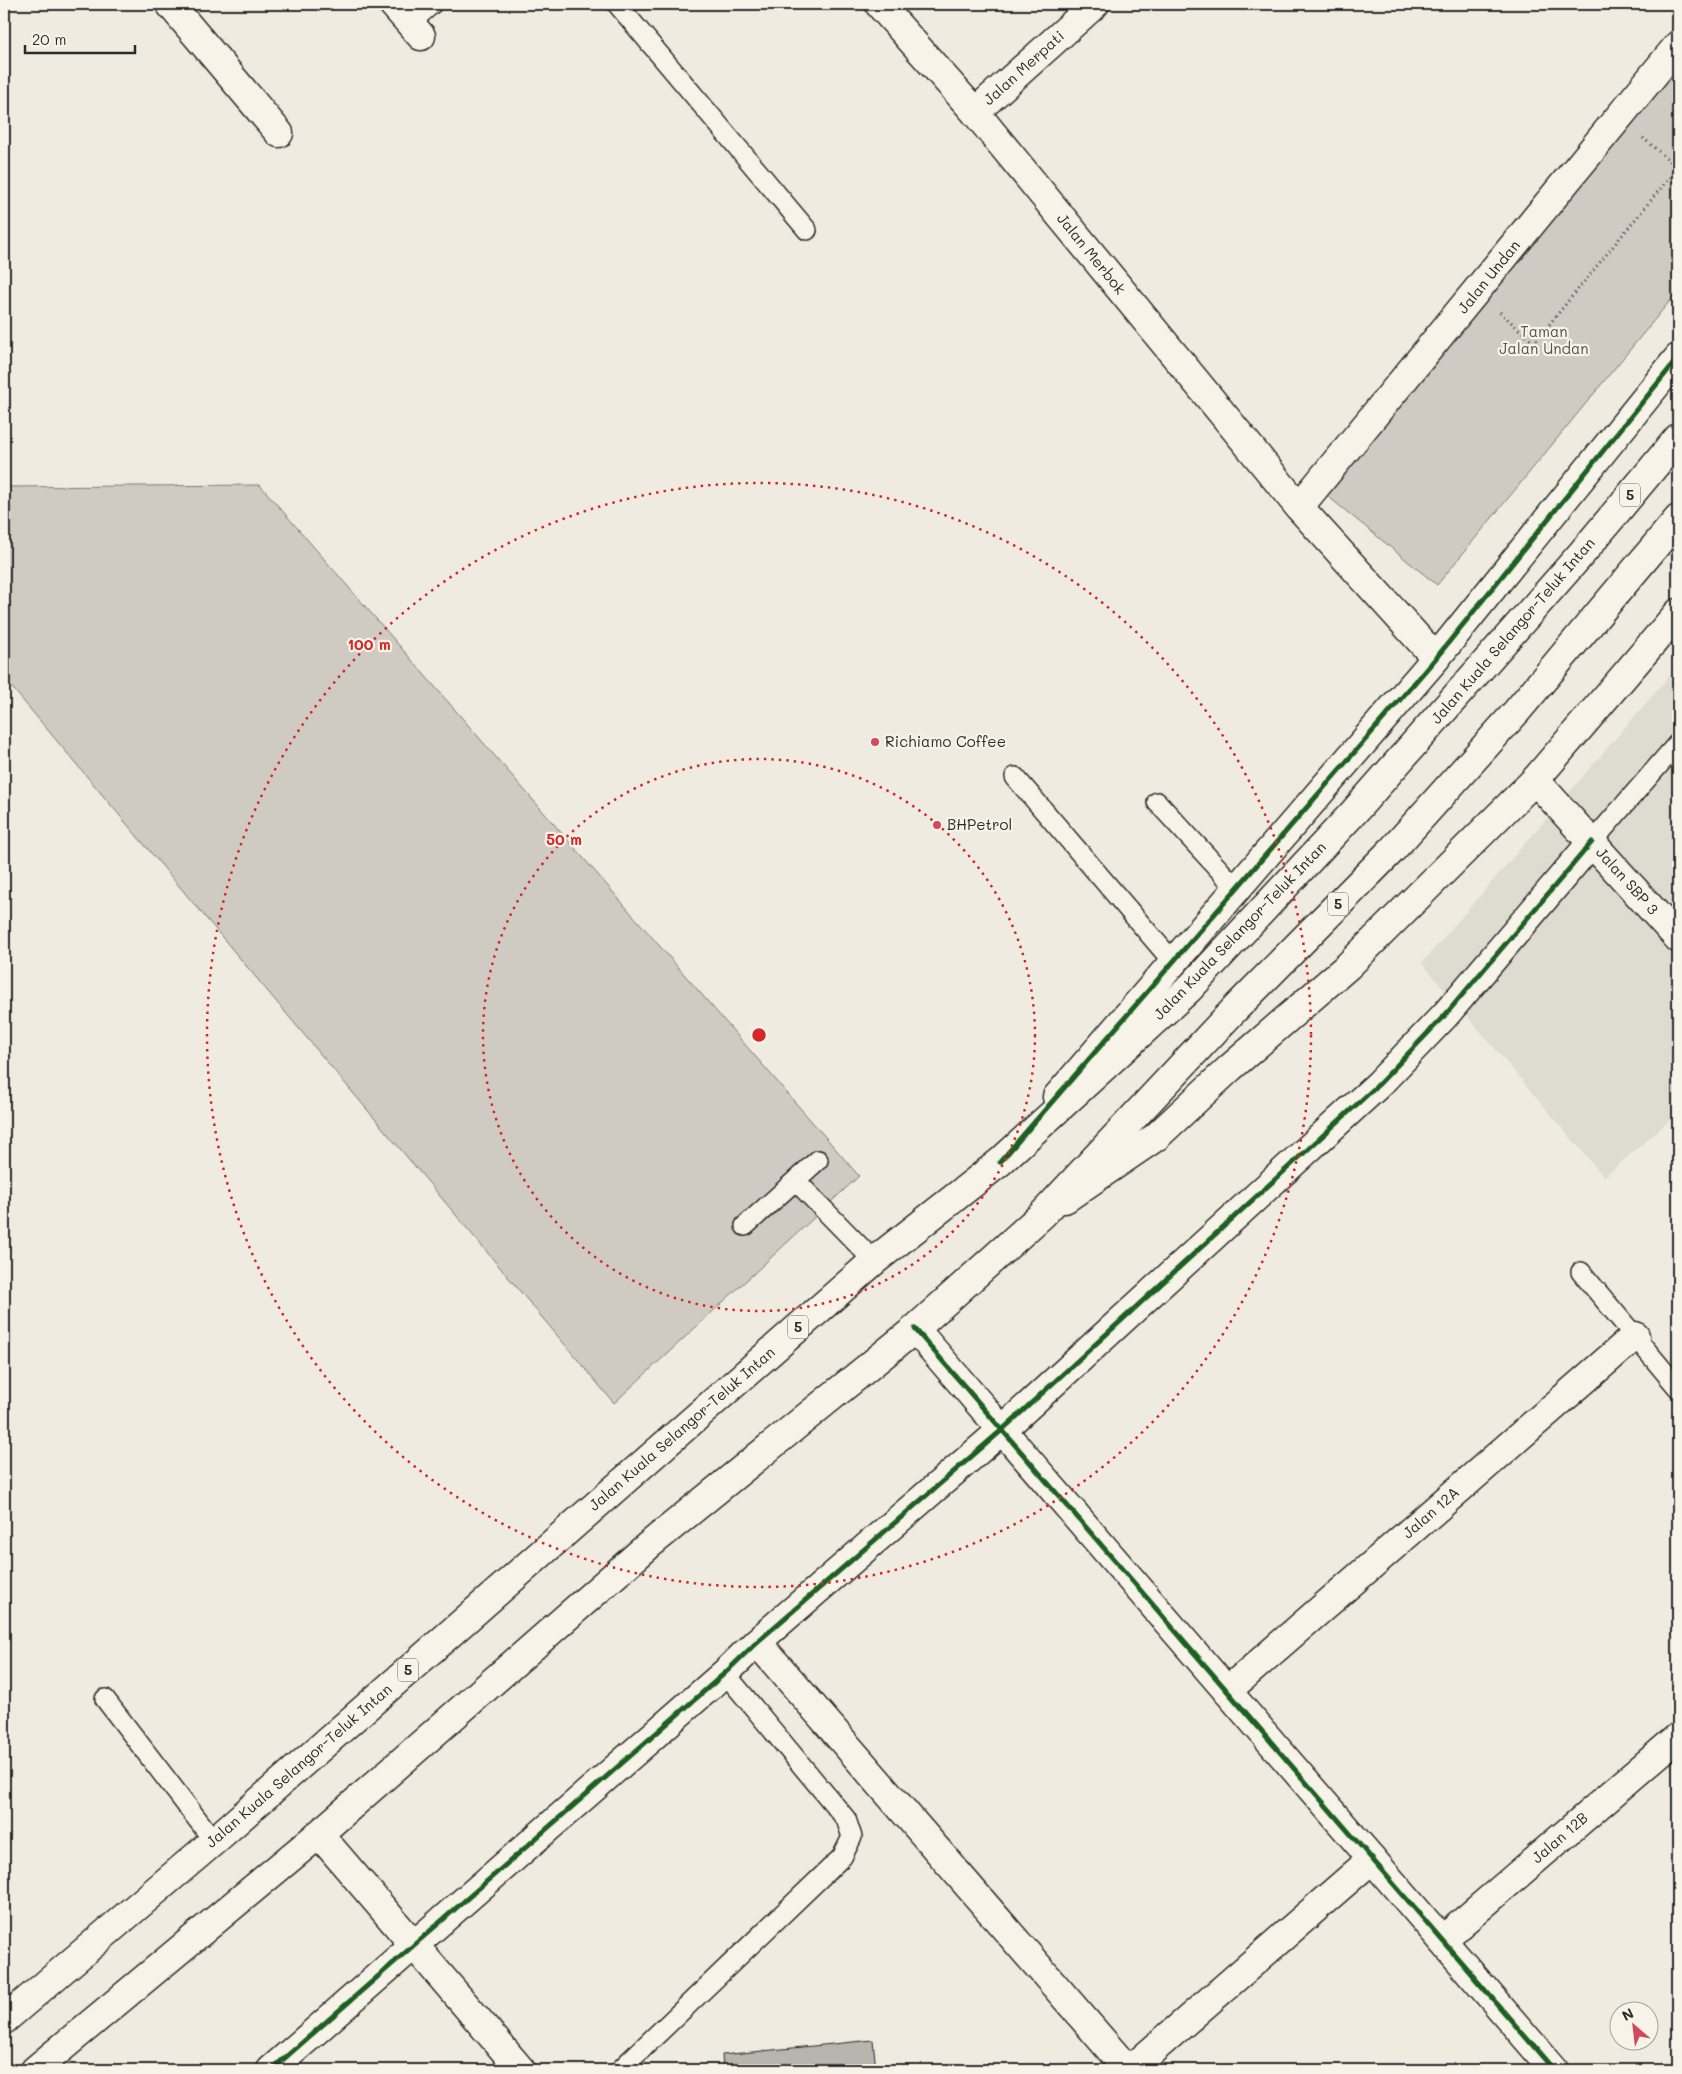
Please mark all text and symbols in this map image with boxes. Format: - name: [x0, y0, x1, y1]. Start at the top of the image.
- scale bar: [25, 22, 135, 54]
- street label: Jalan Merpati: [979, 26, 1068, 109]
- text: 20 m: [32, 29, 66, 49]
- street label: Jalan Merbok: [1053, 209, 1131, 298]
- street label: Jalan Undan: [1452, 235, 1524, 317]
- park label: Taman Jalan Undan: [1499, 321, 1589, 358]
- road number: 5: [1620, 484, 1640, 506]
- street label: Jalan Kuala Selangor-Teluk Intan: [1426, 533, 1599, 728]
- text: 100 m: [347, 634, 391, 654]
- place label: Richiamo Coffee: [885, 731, 1006, 751]
- marker: Richiamo Coffee: [869, 736, 881, 748]
- place label: BHPetrol: [947, 814, 1012, 834]
- marker: BHPetrol: [931, 819, 943, 831]
- text: 50 m: [546, 829, 582, 849]
- street label: Jalan Kuala Selangor-Teluk Intan: [1149, 837, 1330, 1024]
- street label: Jalan SBP 3: [1592, 842, 1664, 919]
- road number: 5: [1328, 892, 1348, 916]
- centre of rings: [750, 1026, 768, 1044]
- road number: 5: [788, 1315, 808, 1338]
- street label: Jalan Kuala Selangor-Teluk Intan: [584, 1342, 779, 1515]
- street label: Jalan 12A: [1398, 1482, 1463, 1543]
- road number: 5: [398, 1658, 418, 1682]
- street label: Jalan Kuala Selangor-Teluk Intan: [201, 1679, 396, 1852]
- street label: Jalan 12B: [1527, 1807, 1592, 1867]
- north arrow: [1610, 2002, 1660, 2052]
- text: N: [1619, 2003, 1637, 2025]

